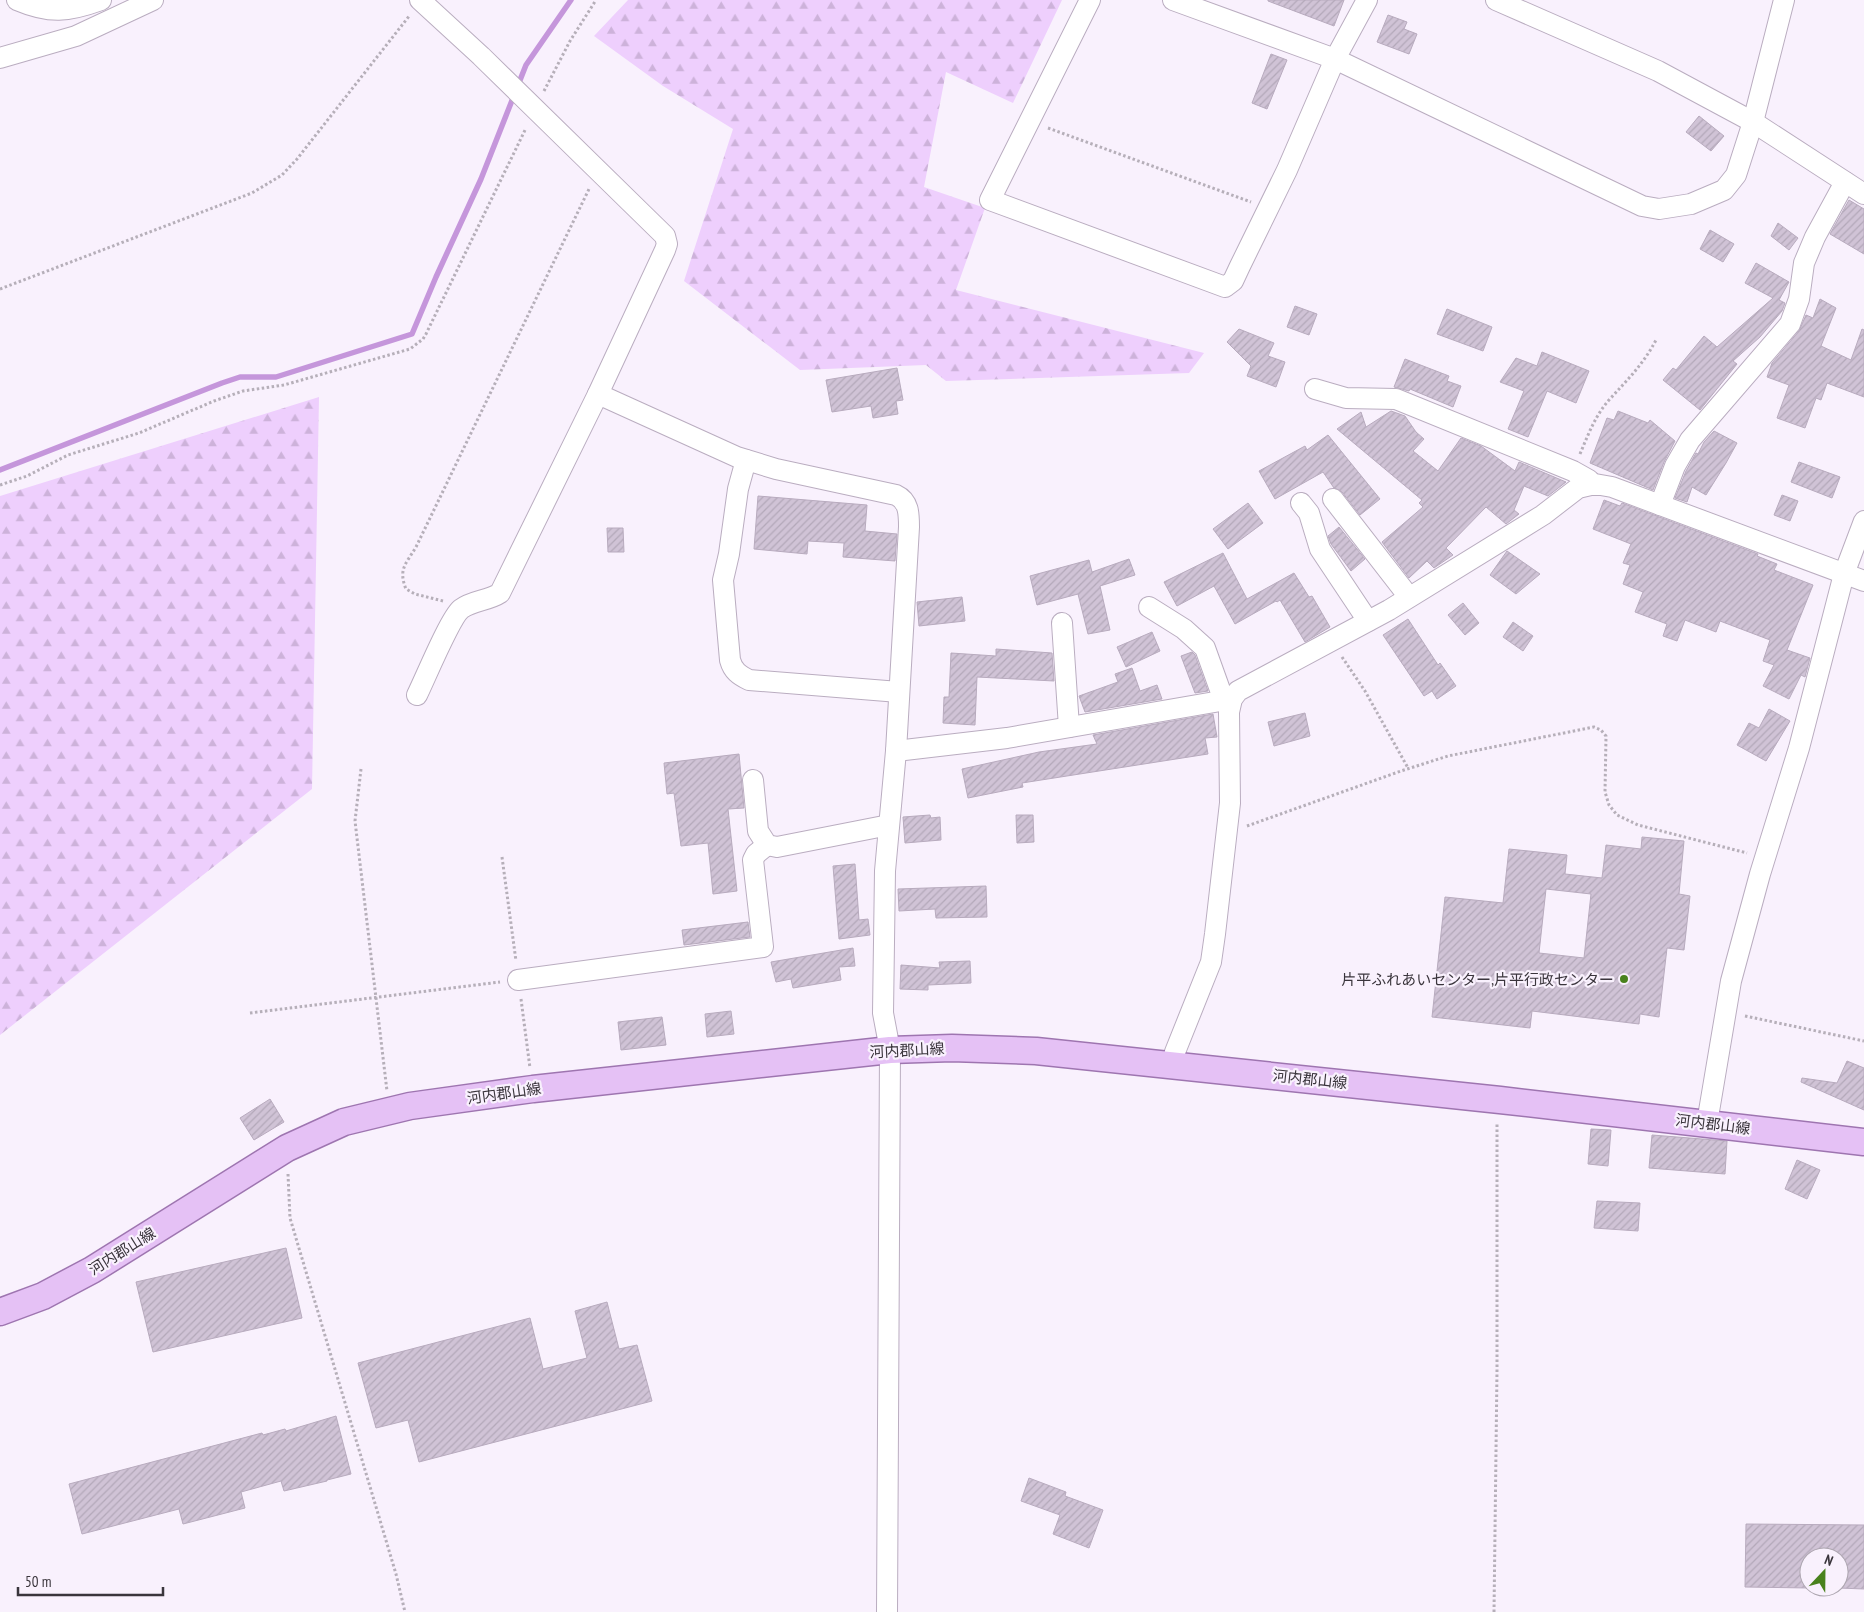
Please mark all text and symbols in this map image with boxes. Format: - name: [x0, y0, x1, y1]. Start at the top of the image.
- place label: 片平ふれあいセンター,片平行政センター: [1341, 970, 1614, 989]
- marker: 片平ふれあいセンター,片平行政センター: [1618, 973, 1630, 985]
- street label: 河内郡山線: [869, 1039, 945, 1061]
- street label: 河内郡山線: [1272, 1066, 1348, 1092]
- street label: 河内郡山線: [466, 1078, 542, 1108]
- street label: 河内郡山線: [1675, 1110, 1751, 1138]
- street label: 河内郡山線: [85, 1223, 159, 1279]
- north arrow: [1799, 1547, 1849, 1597]
- text: N: [1822, 1550, 1836, 1570]
- scale bar: [18, 1564, 162, 1596]
- text: 50 m: [25, 1572, 51, 1591]

